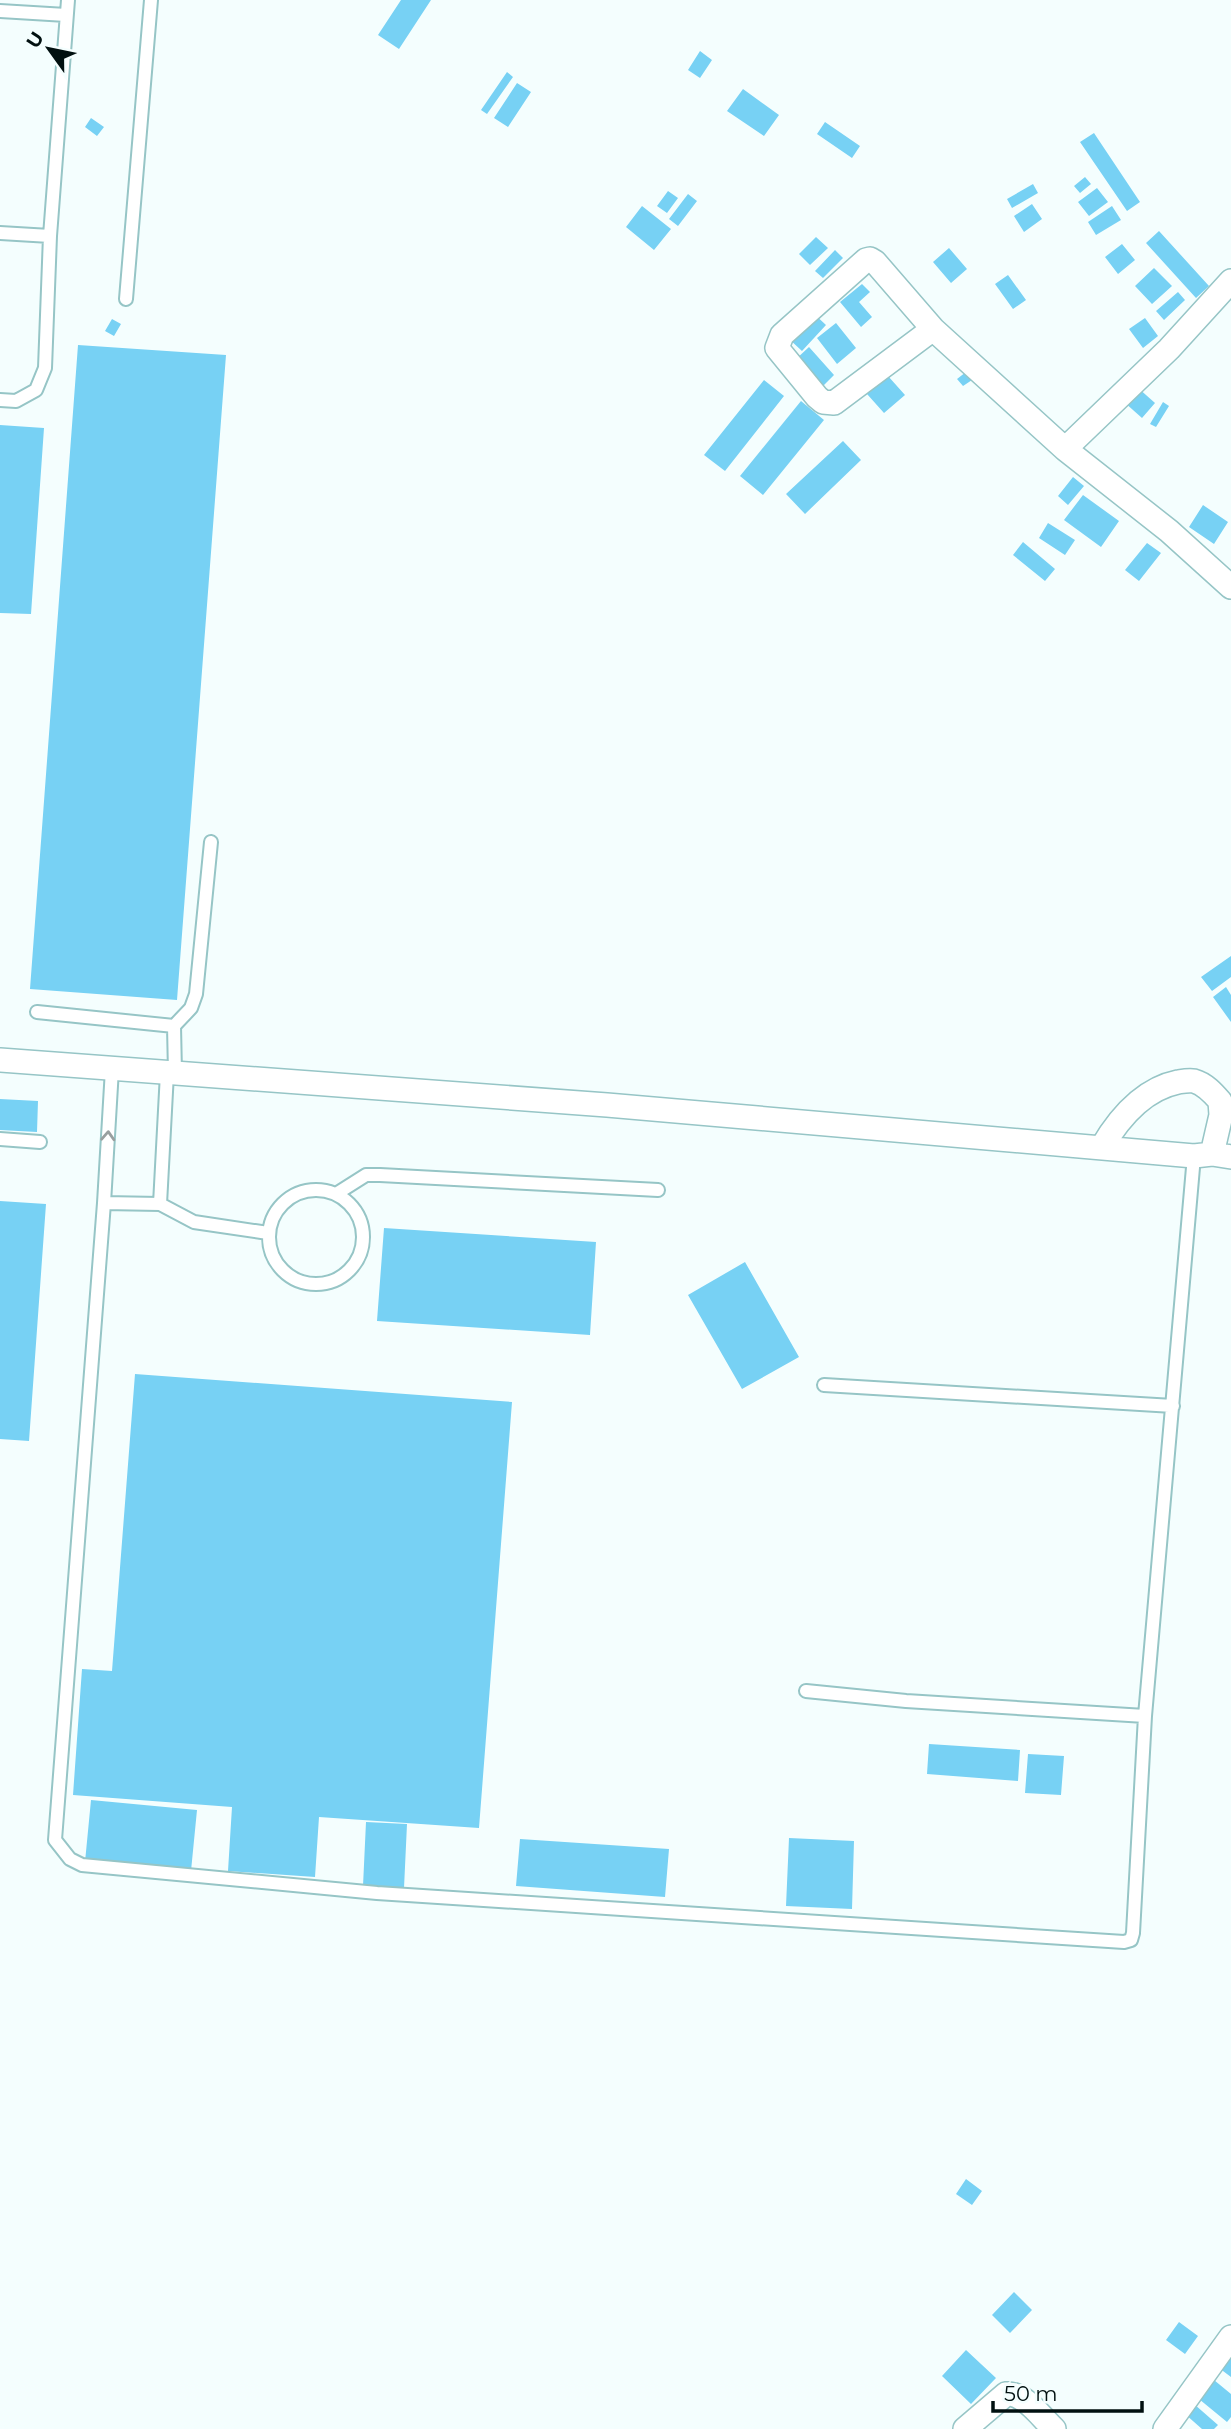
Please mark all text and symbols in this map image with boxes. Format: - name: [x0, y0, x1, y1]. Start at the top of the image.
- north arrow: [14, 14, 84, 84]
- text: U: [21, 27, 49, 53]
- one-way arrow: [100, 1130, 115, 1141]
- scale bar: [993, 2370, 1142, 2414]
- text: 50 m: [1004, 2381, 1058, 2406]

